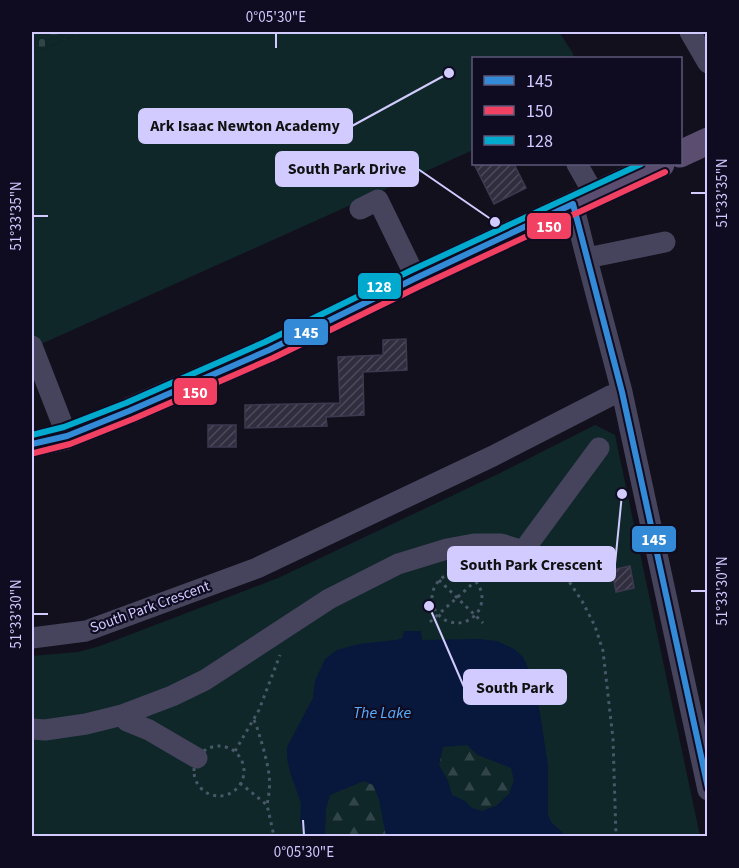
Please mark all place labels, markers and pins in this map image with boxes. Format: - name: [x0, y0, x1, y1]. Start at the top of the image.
- callout: Ark Isaac Newton Academy: [139, 109, 352, 143]
- callout: South Park Drive: [276, 152, 418, 186]
- callout: South Park Crescent: [448, 547, 615, 581]
- callout: South Park: [464, 670, 566, 704]

